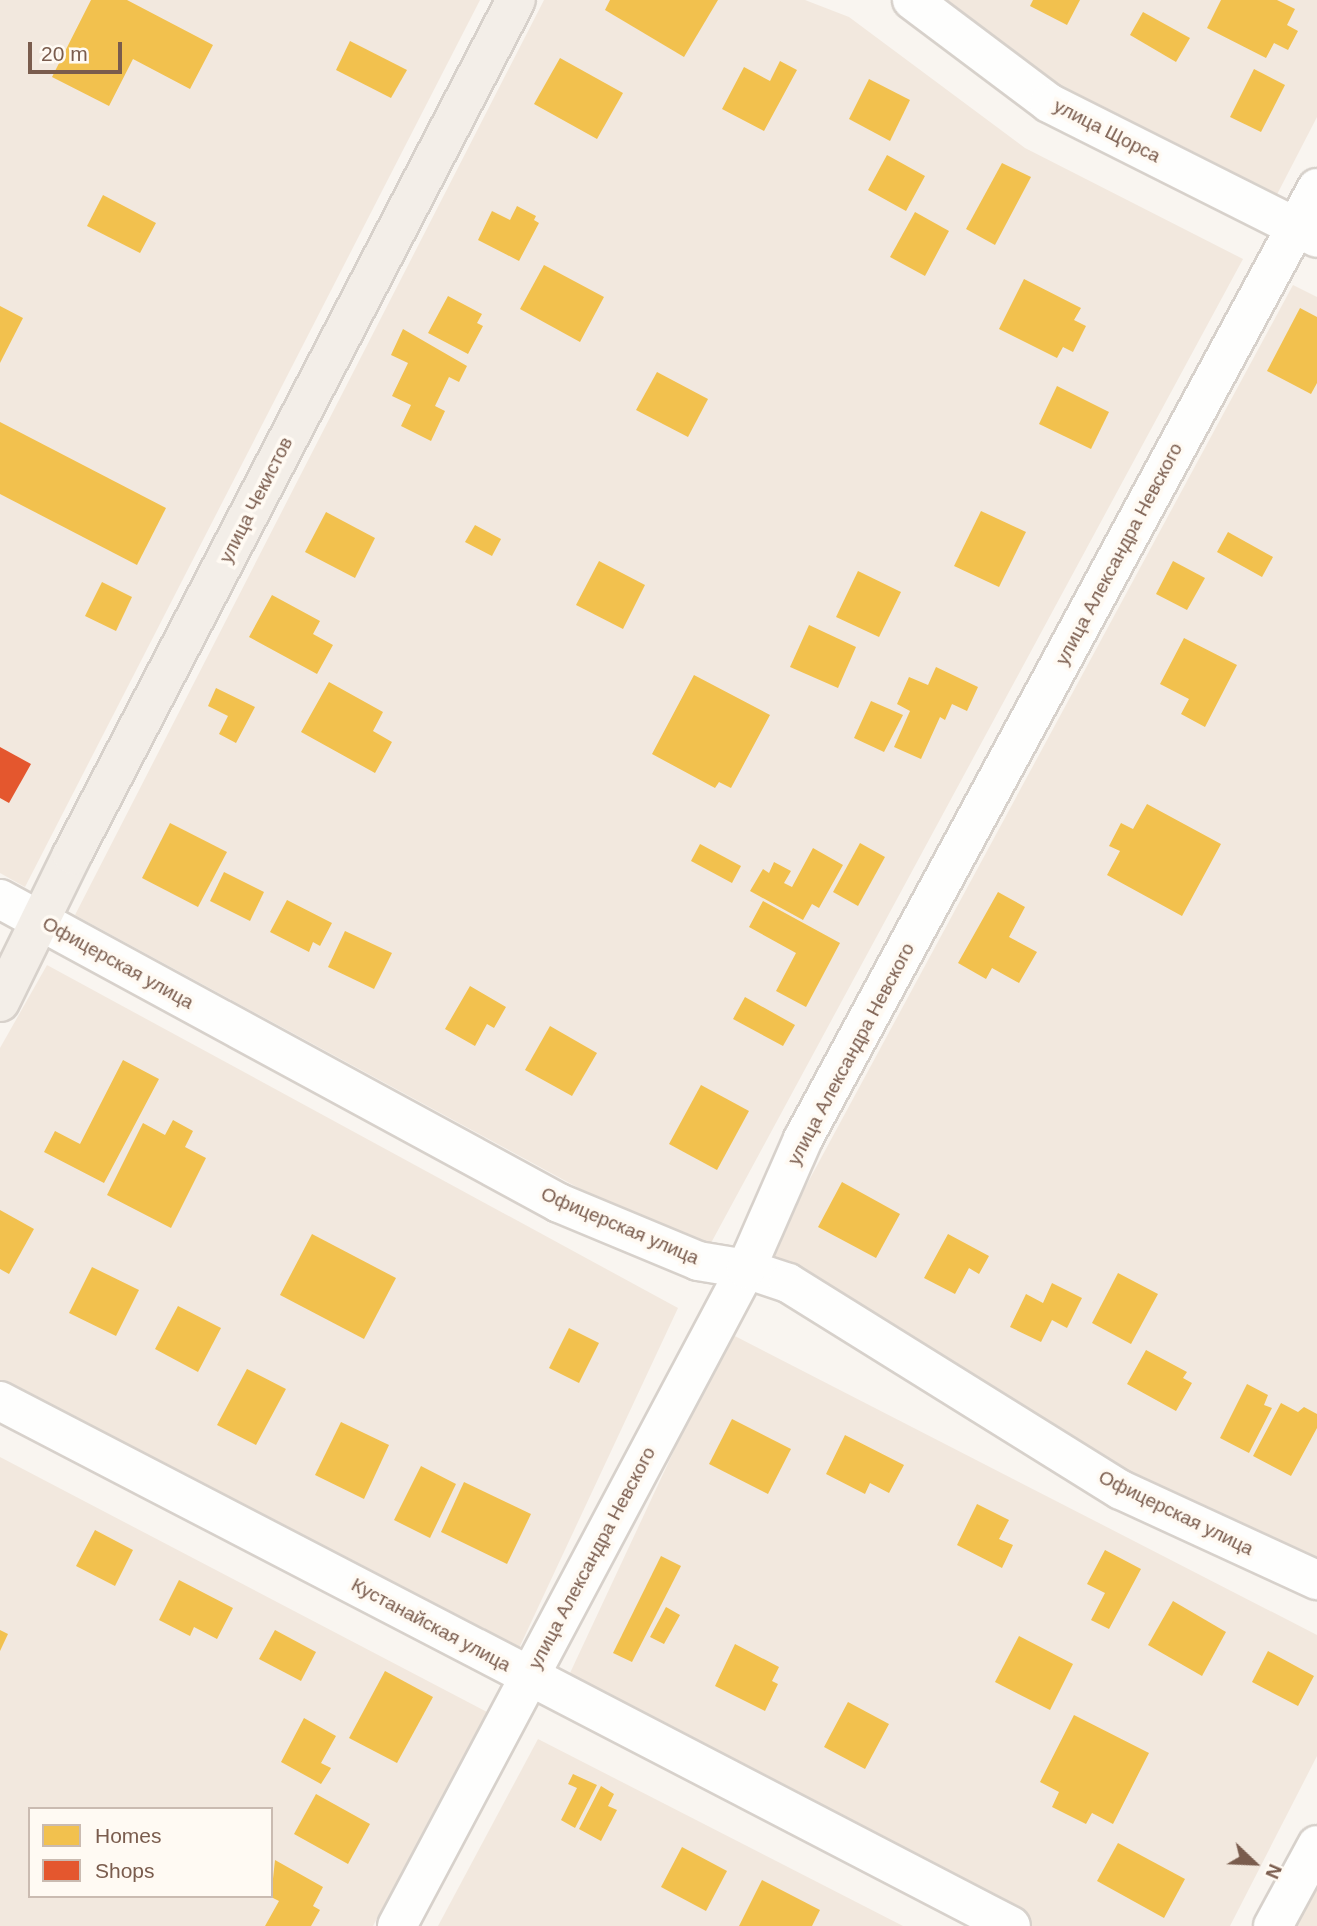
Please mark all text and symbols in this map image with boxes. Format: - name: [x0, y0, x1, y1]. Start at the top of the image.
- scale bar: [32, 28, 126, 72]
- text: 20 m: [41, 42, 88, 65]
- street label: улица Щорса: [1050, 94, 1164, 168]
- street label: улица Чекистов: [214, 433, 298, 567]
- street label: улица Александра Невского: [1051, 439, 1187, 669]
- street label: Офицерская улица: [38, 912, 198, 1014]
- street label: улица Александра Невского: [783, 939, 919, 1169]
- street label: Офицерская улица: [538, 1182, 702, 1270]
- street label: улица Александра Невского: [524, 1443, 660, 1673]
- street label: Офицерская улица: [1095, 1466, 1257, 1560]
- street label: Кустанайская улица: [347, 1573, 515, 1677]
- legend: [28, 1807, 273, 1898]
- text: Homes: [95, 1824, 162, 1847]
- north arrow: [1219, 1828, 1289, 1898]
- text: Shops: [95, 1859, 155, 1882]
- text: N: [1261, 1861, 1286, 1882]

